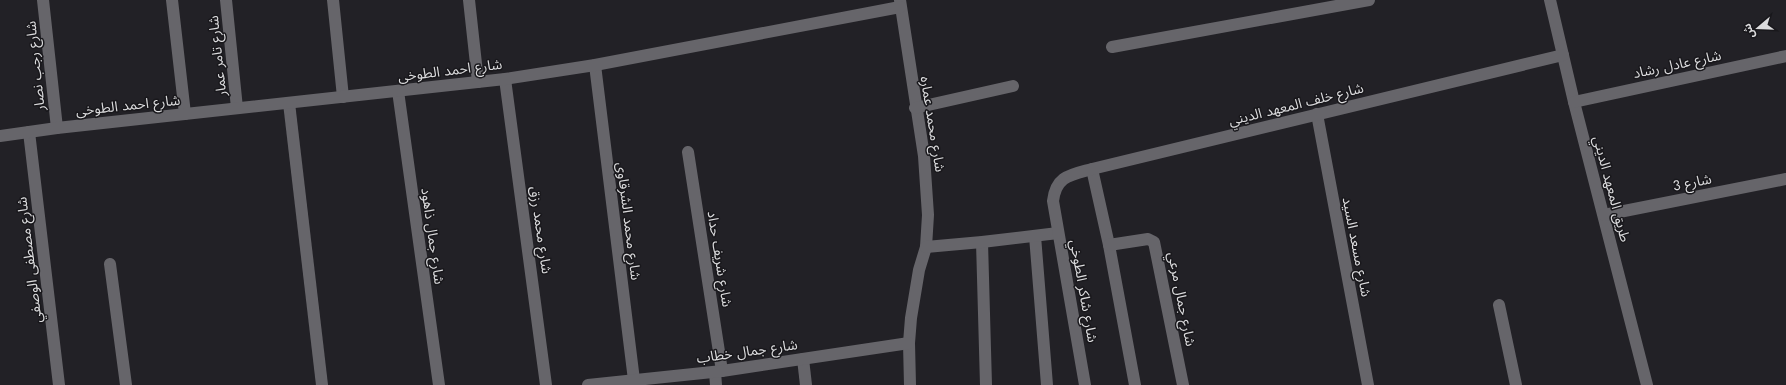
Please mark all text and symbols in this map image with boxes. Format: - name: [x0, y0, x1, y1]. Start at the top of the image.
- north arrow: [1738, 8, 1778, 48]
- street label: شارع تامر عمار: [203, 14, 232, 98]
- street label: شارع رجب نصار: [20, 20, 51, 113]
- text: ش: [1739, 22, 1759, 41]
- street label: شارع عادل رشاد: [1631, 45, 1723, 84]
- street label: شارع احمد الطوخى: [397, 54, 503, 87]
- street label: شارع محمد عماره: [915, 75, 950, 174]
- street label: شارع خلف المعهد الديني: [1226, 78, 1366, 132]
- street label: شارع احمد الطوخى: [75, 90, 181, 121]
- street label: طريق المعهد الديني: [1587, 134, 1636, 245]
- street label: شارع محمد الشرقاوى: [611, 161, 646, 281]
- street label: شارع 3: [1671, 168, 1713, 197]
- street label: شارع محمد رزق: [524, 185, 557, 275]
- street label: شارع جمال ذاهود: [415, 186, 450, 286]
- street label: شارع مسعد السيد: [1337, 195, 1376, 299]
- street label: شارع مصطفى الوصفي: [11, 196, 48, 324]
- street label: شارع شريف حداد: [702, 210, 737, 309]
- street label: شارع شاكر الطوخي: [1064, 238, 1103, 344]
- street label: شارع جمال مرعي: [1162, 250, 1201, 348]
- street label: شارع جمال خطاب: [695, 334, 799, 369]

